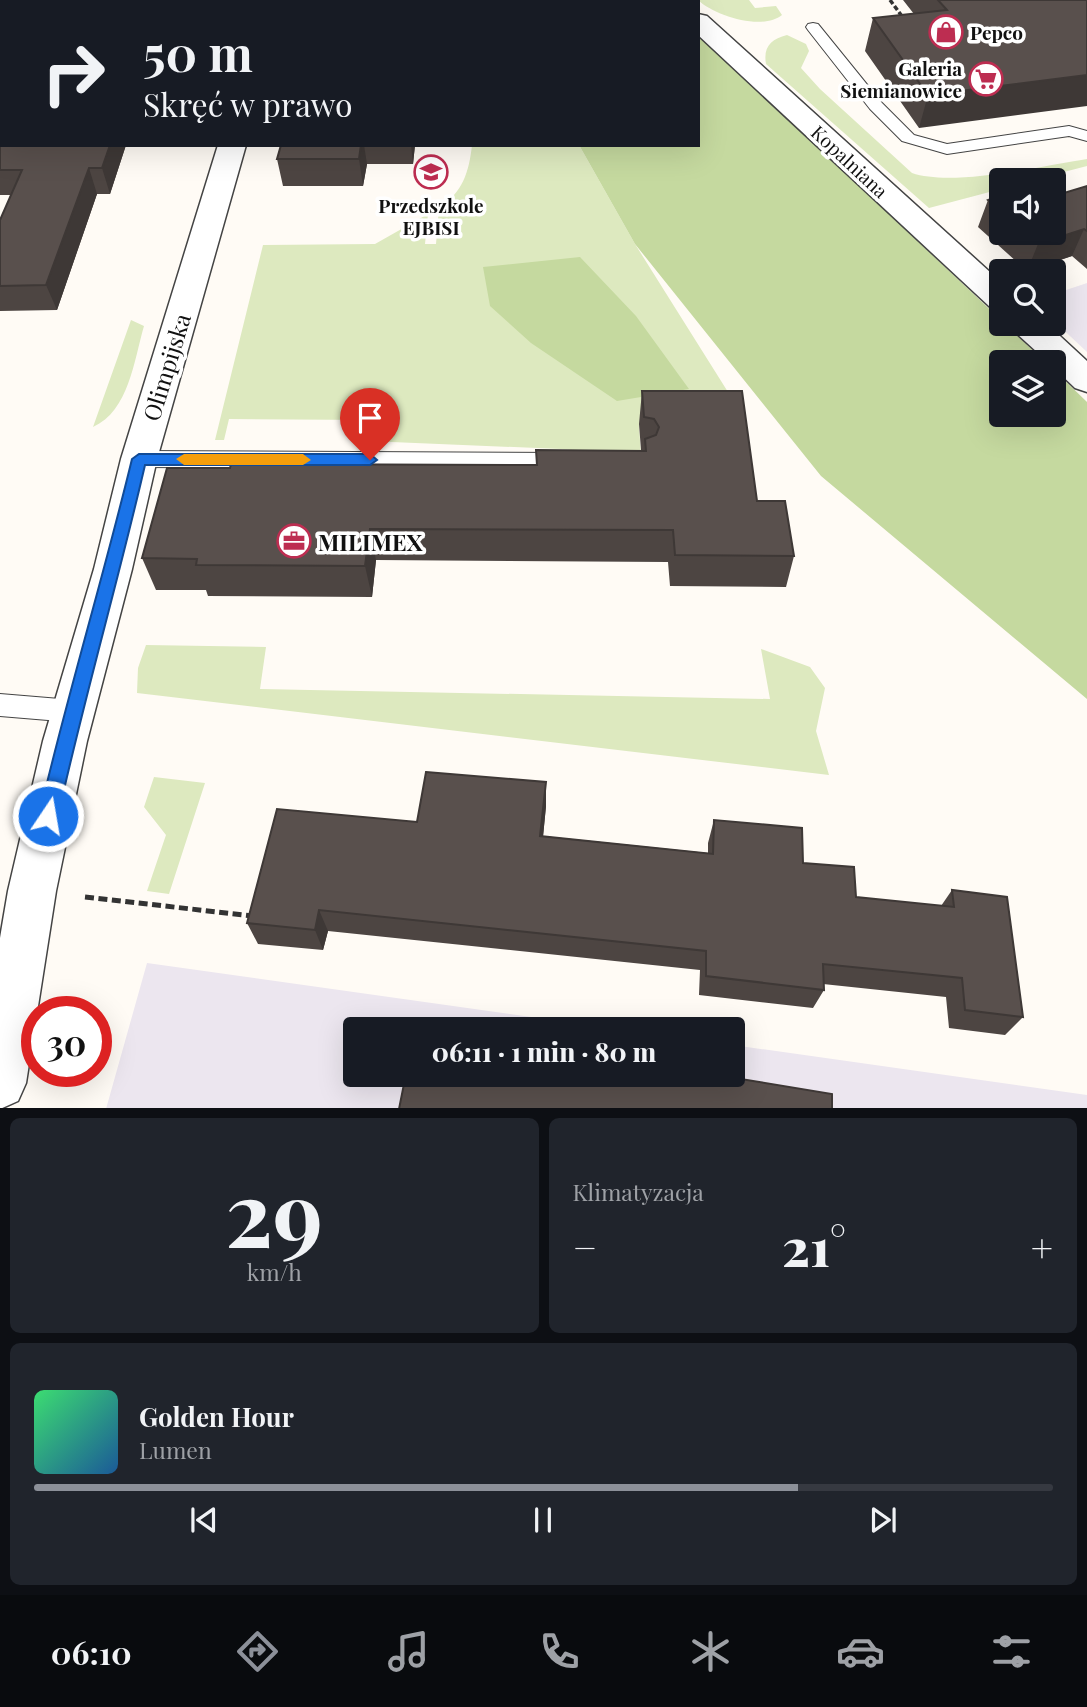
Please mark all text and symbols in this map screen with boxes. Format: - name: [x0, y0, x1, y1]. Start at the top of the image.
- shop icon: Pepco: [927, 13, 965, 51]
- text: 50 m: [143, 19, 253, 84]
- place label: Pepco: [970, 19, 1023, 45]
- icon: right: [28, 28, 119, 119]
- place label: Galeria Siemianowice: [840, 55, 962, 103]
- supermarket icon: Galeria Siemianowice: [967, 60, 1005, 98]
- text: Skręć w prawo: [143, 82, 353, 125]
- street label: Kopalniana: [806, 119, 894, 204]
- school or university icon: Przedszkole EJBISI: [412, 153, 450, 191]
- map controls: [989, 168, 1066, 427]
- button: sound: [989, 168, 1066, 245]
- place label: Przedszkole EJBISI: [378, 192, 484, 240]
- button: search: [989, 259, 1066, 336]
- street label: Olimpijska: [135, 309, 197, 425]
- button: layers: [989, 350, 1066, 427]
- pin: [340, 388, 400, 460]
- icon: arrive: [351, 399, 389, 437]
- office icon: MILIMEX: [275, 522, 313, 560]
- place label: MILIMEX: [318, 526, 424, 557]
- position arrow: [11, 779, 85, 853]
- speed limit sign: 30: [21, 996, 112, 1087]
- text: 06:11 · 1 min · 80 m: [432, 1034, 656, 1069]
- text: 29: [225, 1150, 323, 1271]
- text: Klimatyzacja: [573, 1176, 704, 1207]
- text: 21°: [782, 1211, 846, 1280]
- text: −: [573, 1221, 597, 1272]
- text: +: [1031, 1221, 1053, 1272]
- text: km/h: [247, 1256, 302, 1287]
- text: Golden Hour: [139, 1399, 294, 1434]
- text: Lumen: [139, 1434, 212, 1465]
- icon: previous: [185, 1501, 223, 1539]
- icon: pause: [524, 1501, 562, 1539]
- icon: next: [864, 1501, 902, 1539]
- icon: directions: [233, 1627, 282, 1676]
- icon: music: [384, 1627, 433, 1676]
- icon: phone: [535, 1627, 584, 1676]
- icon: climate: [686, 1627, 735, 1676]
- icon: car: [836, 1627, 885, 1676]
- icon: filters: [987, 1627, 1036, 1676]
- text: 06:10: [51, 1630, 132, 1673]

